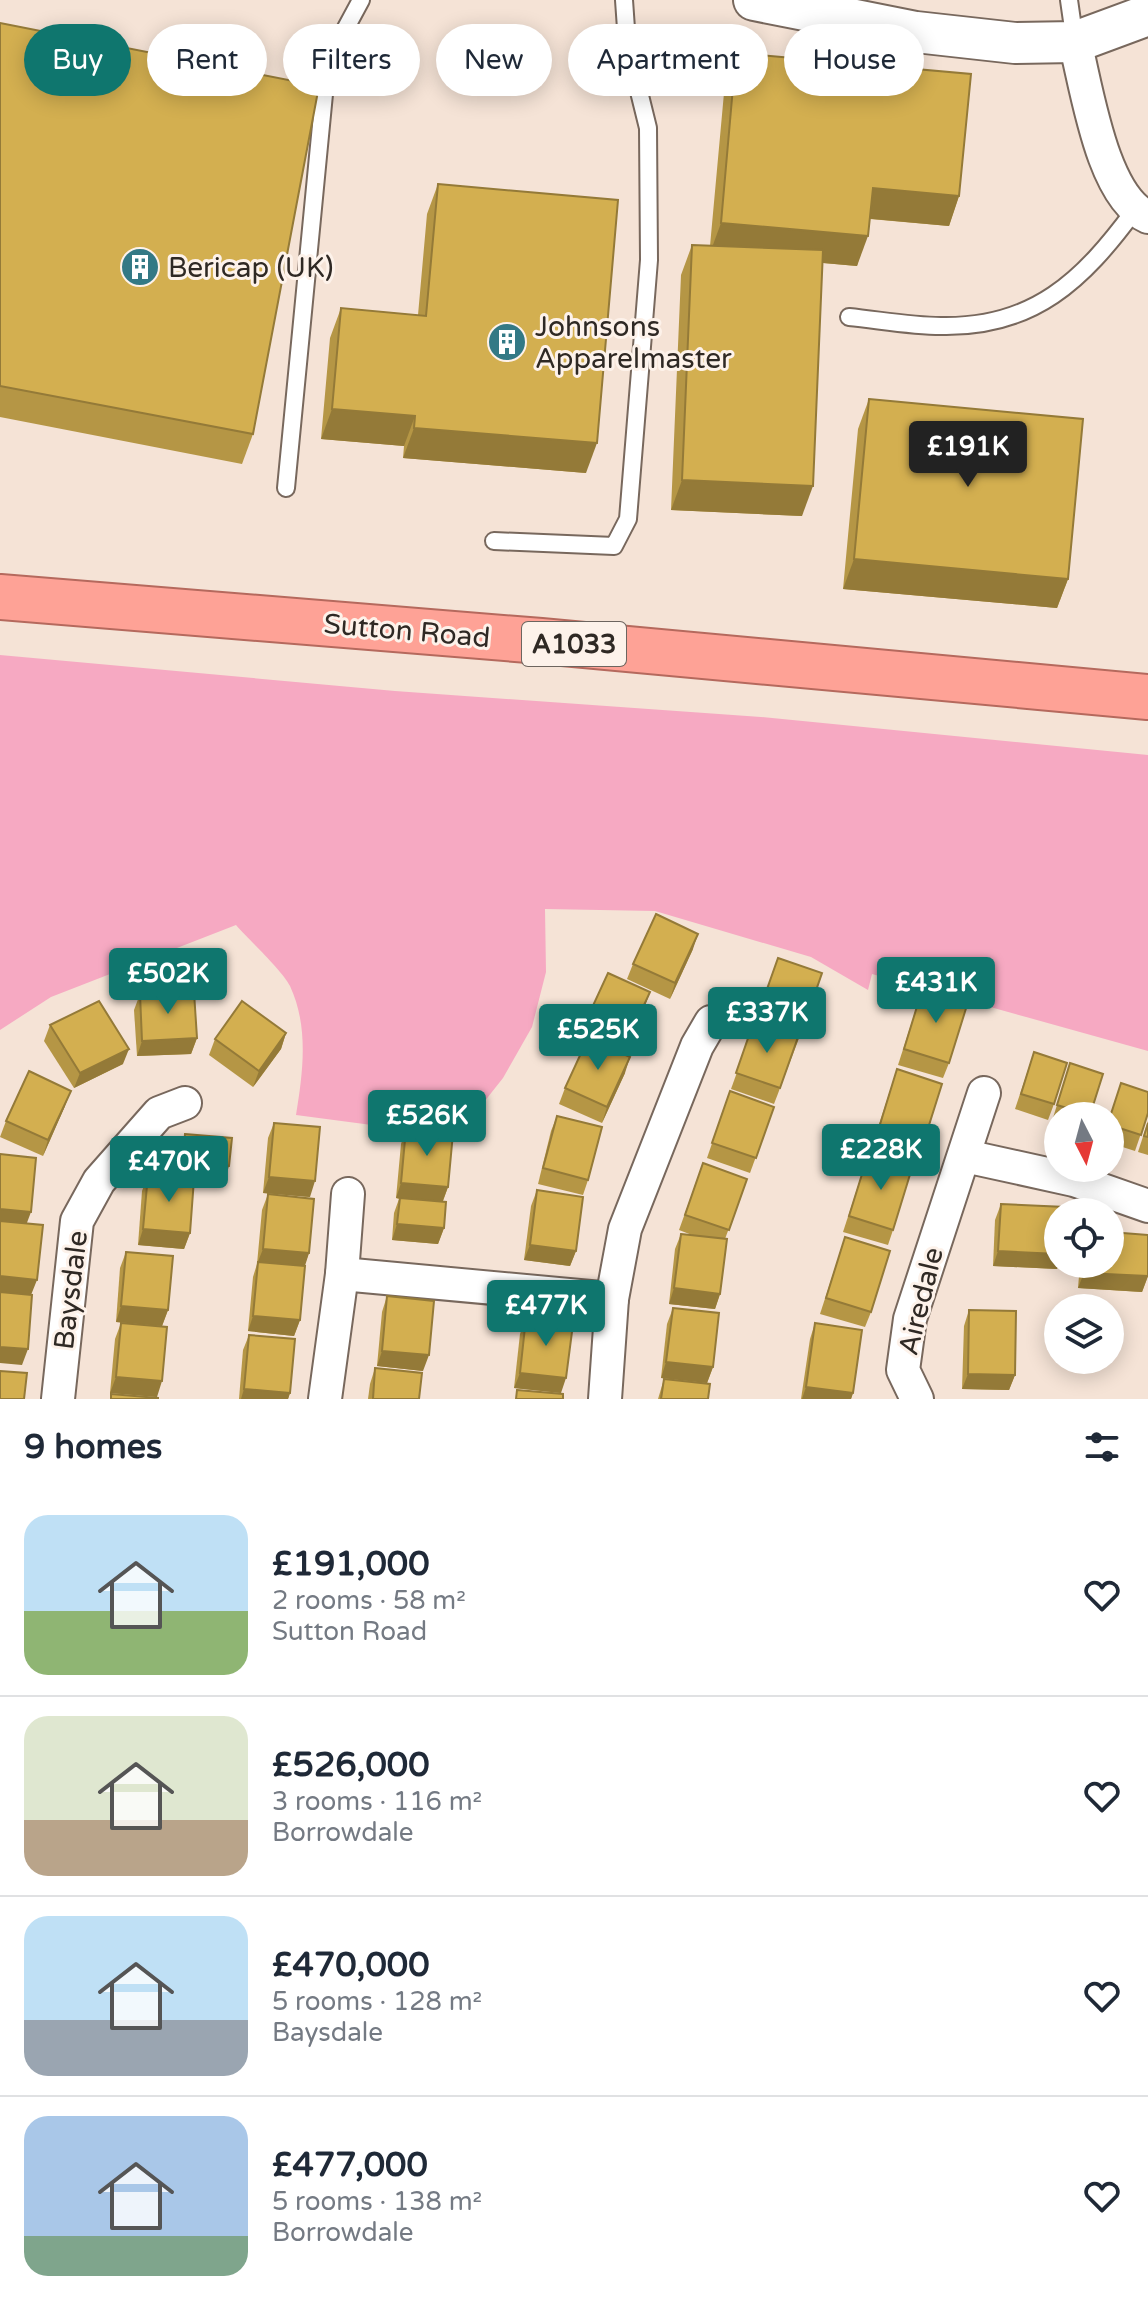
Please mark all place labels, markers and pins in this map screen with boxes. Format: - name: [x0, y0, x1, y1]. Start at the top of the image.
- building icon: Bericap (UK): [119, 246, 161, 288]
- place label: Bericap (UK): [168, 251, 334, 285]
- place label: Johnsons Apparelmaster: [535, 310, 732, 376]
- building icon: Johnsons Apparelmaster: [486, 321, 528, 363]
- pin: £191K: [912, 421, 1024, 489]
- pin: £502K: [112, 948, 224, 1016]
- pin: £431K: [880, 957, 992, 1025]
- pin: £337K: [711, 987, 823, 1055]
- pin: £525K: [542, 1004, 654, 1072]
- pin: £526K: [371, 1090, 483, 1158]
- pin: £228K: [825, 1124, 937, 1192]
- pin: £470K: [113, 1136, 225, 1204]
- pin: £477K: [490, 1280, 602, 1348]

